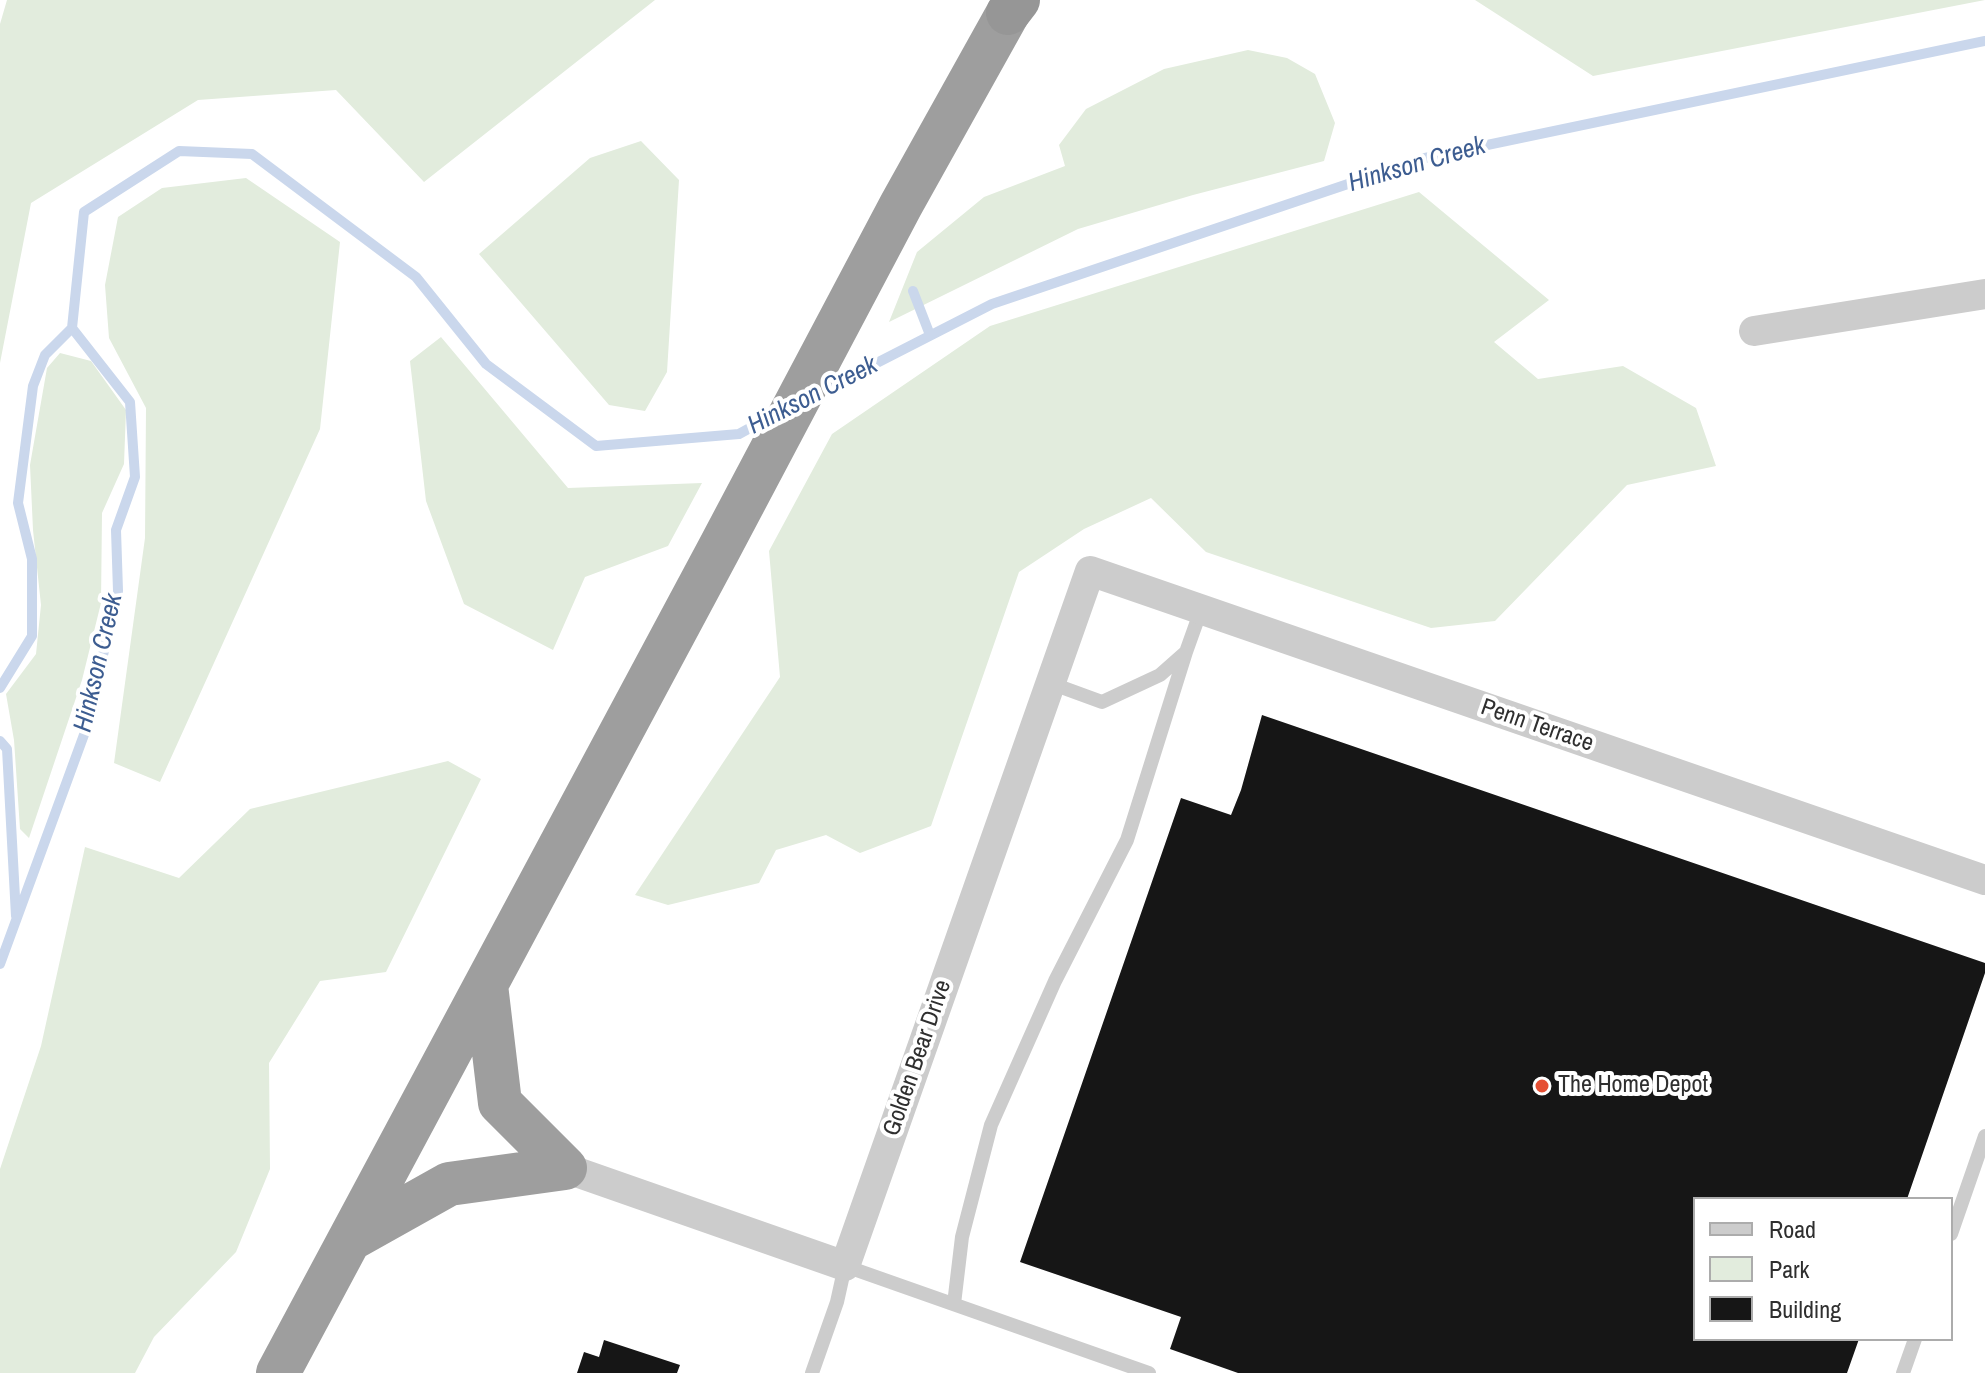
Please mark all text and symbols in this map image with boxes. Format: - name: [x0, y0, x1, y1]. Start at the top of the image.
- water label: Hinkson Creek: [1345, 131, 1489, 199]
- water label: Hinkson Creek: [743, 350, 883, 442]
- water label: Hinkson Creek: [68, 591, 130, 735]
- street label: Penn Terrace: [1477, 693, 1597, 759]
- street label: Golden Bear Drive: [878, 976, 958, 1140]
- place label: The Home Depot: [1558, 1072, 1708, 1100]
- marker: The Home Depot: [1533, 1077, 1551, 1095]
- legend: [1693, 1197, 1953, 1341]
- text: Road: [1769, 1213, 1816, 1245]
- text: Park: [1769, 1253, 1809, 1285]
- text: Building: [1769, 1293, 1841, 1325]

